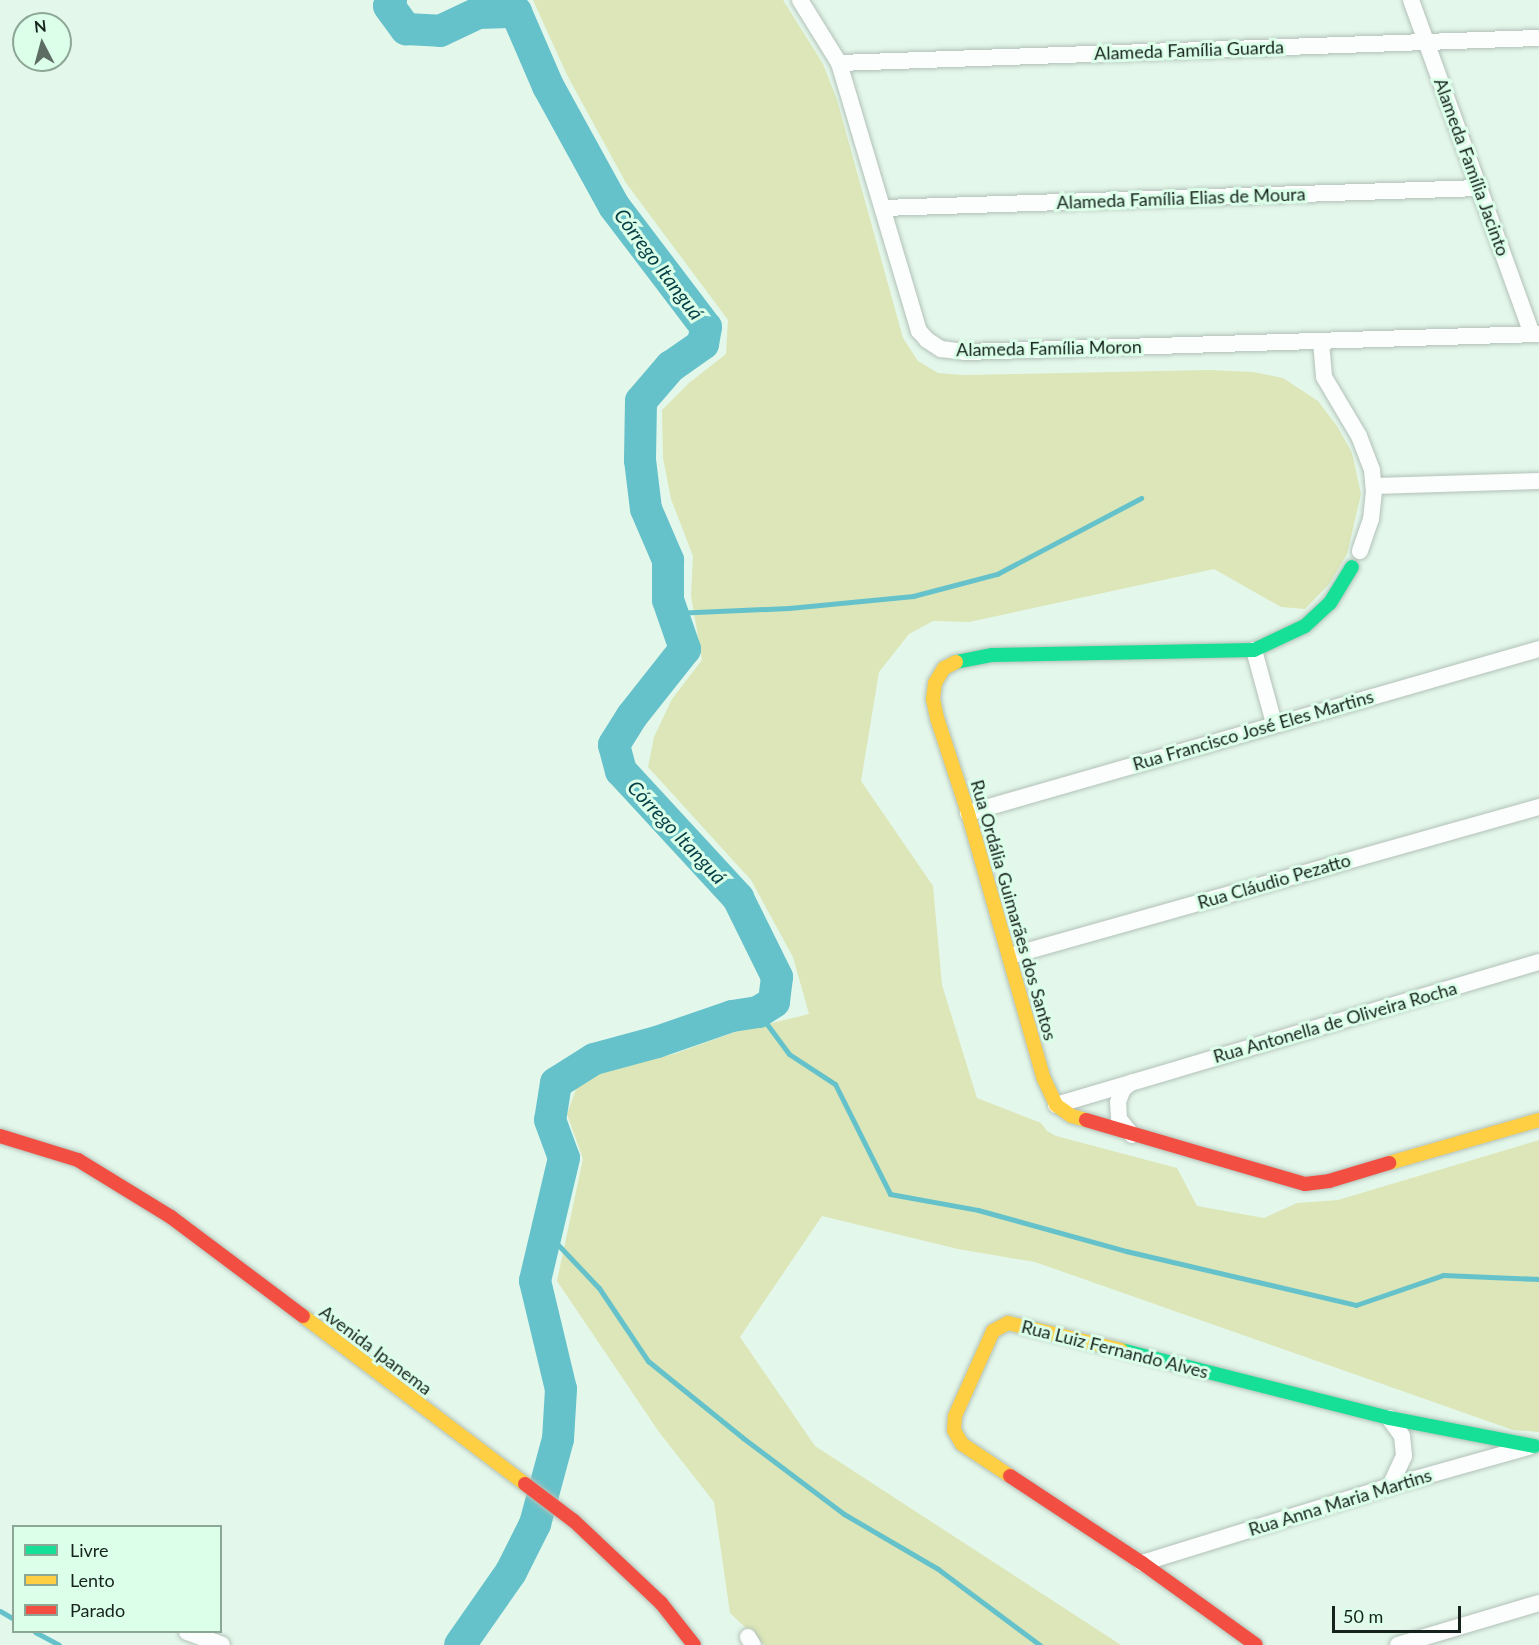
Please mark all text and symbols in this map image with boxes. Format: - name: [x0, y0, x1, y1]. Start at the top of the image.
- north arrow: [12, 12, 72, 72]
- text: N: [33, 15, 47, 36]
- street label: Alameda Família Guarda: [1094, 36, 1284, 64]
- street label: Alameda Família Jacinto: [1430, 75, 1514, 259]
- street label: Alameda Família Elias de Moura: [1056, 183, 1306, 213]
- water label: Córrego Itanguá: [609, 204, 709, 324]
- street label: Alameda Família Moron: [956, 336, 1142, 360]
- street label: Rua Francisco José Eles Martins: [1130, 685, 1376, 775]
- water label: Córrego Itanguá: [623, 775, 731, 889]
- street label: Rua Ordália Guimarães dos Santos: [966, 777, 1062, 1043]
- street label: Rua Cláudio Pezatto: [1195, 849, 1353, 913]
- street label: Rua Antonella de Oliveira Rocha: [1210, 977, 1460, 1067]
- street label: Avenida Ipanema: [315, 1301, 437, 1399]
- street label: Rua Luiz Fernando Alves: [1019, 1315, 1211, 1383]
- street label: Rua Anna Maria Martins: [1246, 1464, 1434, 1540]
- legend: [12, 1525, 222, 1633]
- text: Livre: [70, 1539, 109, 1561]
- text: Lento: [70, 1569, 115, 1591]
- scale bar: [1335, 1594, 1464, 1632]
- text: Parado: [70, 1599, 125, 1621]
- text: 50 m: [1343, 1605, 1383, 1627]

